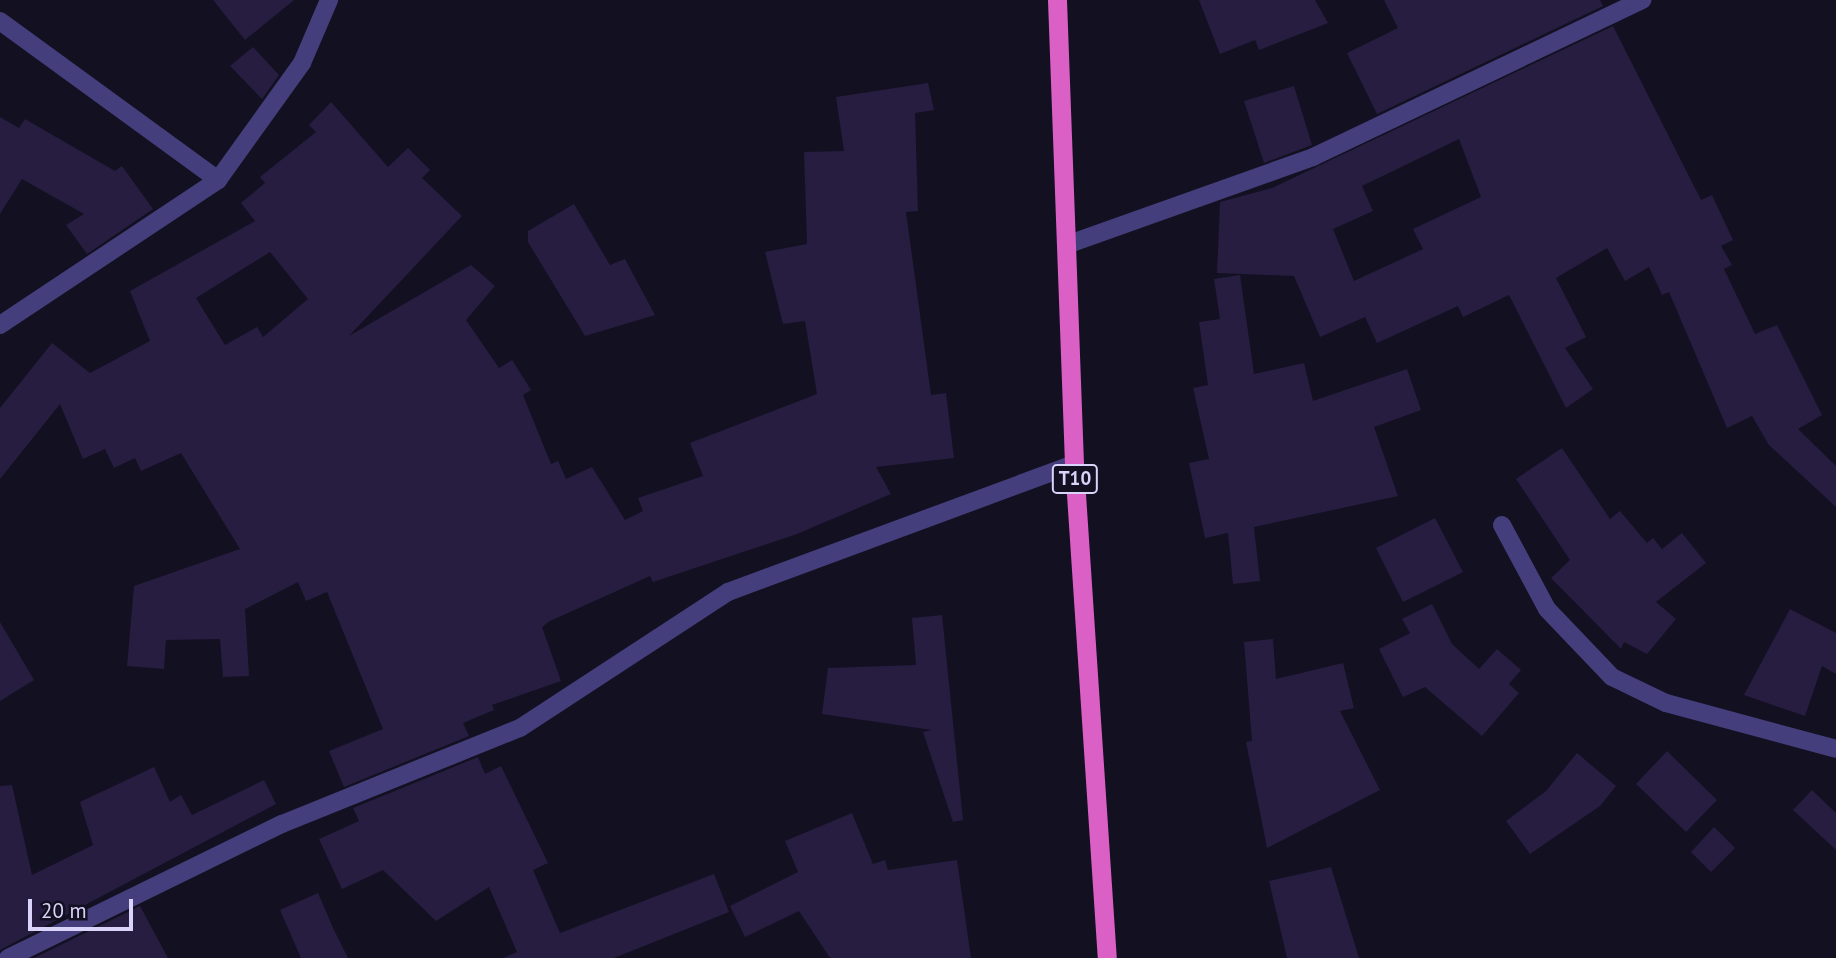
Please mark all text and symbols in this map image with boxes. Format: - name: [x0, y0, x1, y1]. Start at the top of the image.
- road number: T10: [1050, 464, 1100, 494]
- scale bar: [32, 884, 136, 928]
- text: 20 m: [41, 897, 87, 924]

